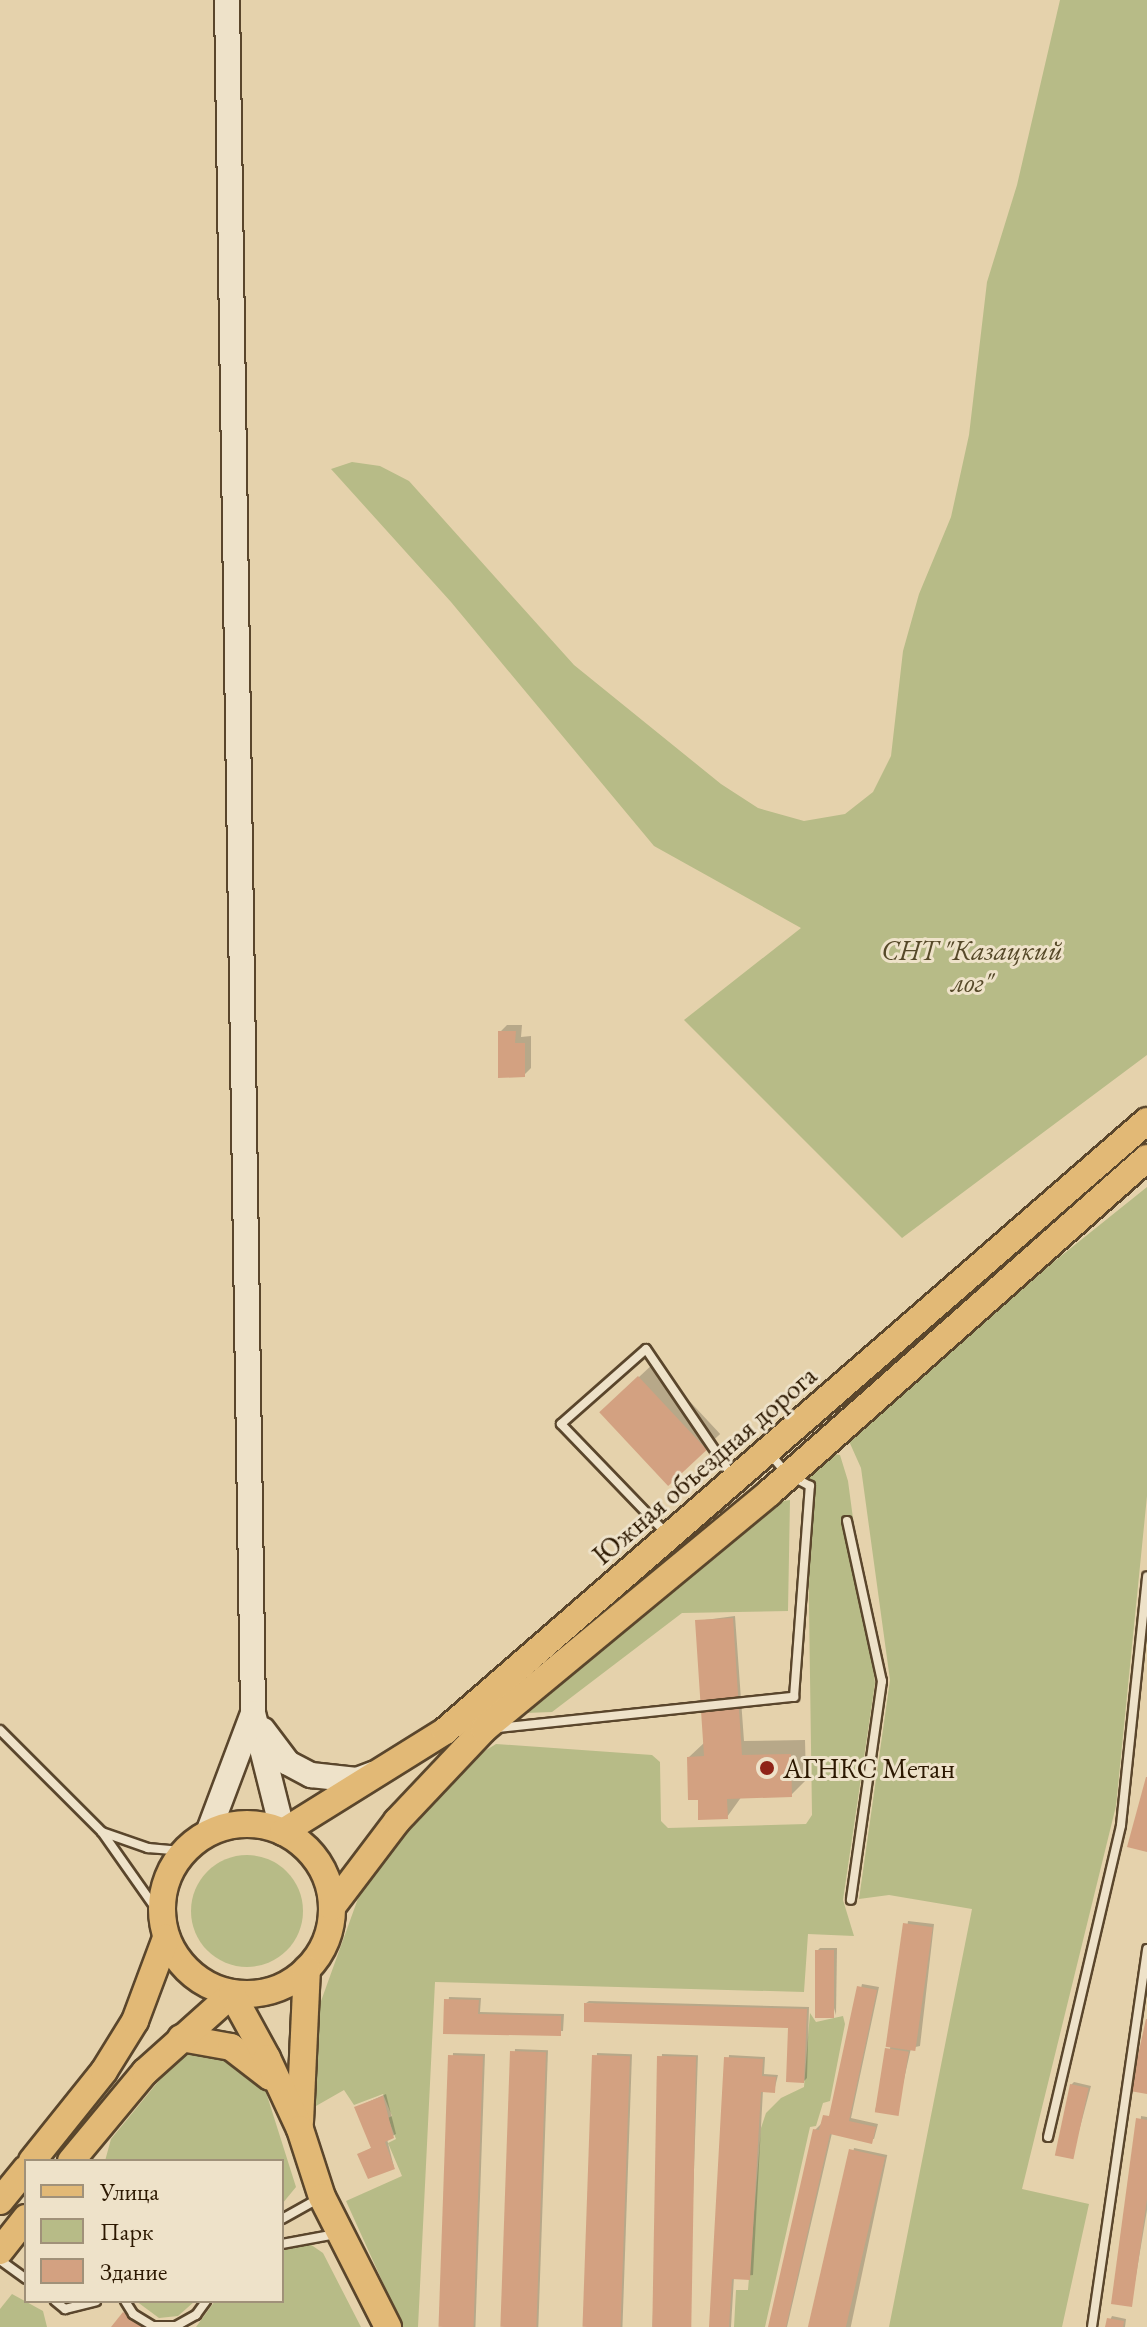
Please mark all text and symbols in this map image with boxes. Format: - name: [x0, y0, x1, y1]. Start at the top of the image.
- park label: СНТ "Казацкий лог": [881, 933, 1063, 999]
- street label: Южная объездная дорога: [585, 1358, 823, 1572]
- place label: АГНКС Метан: [783, 1751, 955, 1785]
- marker: АГНКС Метан: [758, 1759, 776, 1777]
- legend: [24, 2159, 284, 2303]
- text: Улица: [100, 2176, 159, 2207]
- text: Парк: [100, 2216, 153, 2247]
- text: Здание: [100, 2256, 167, 2287]

